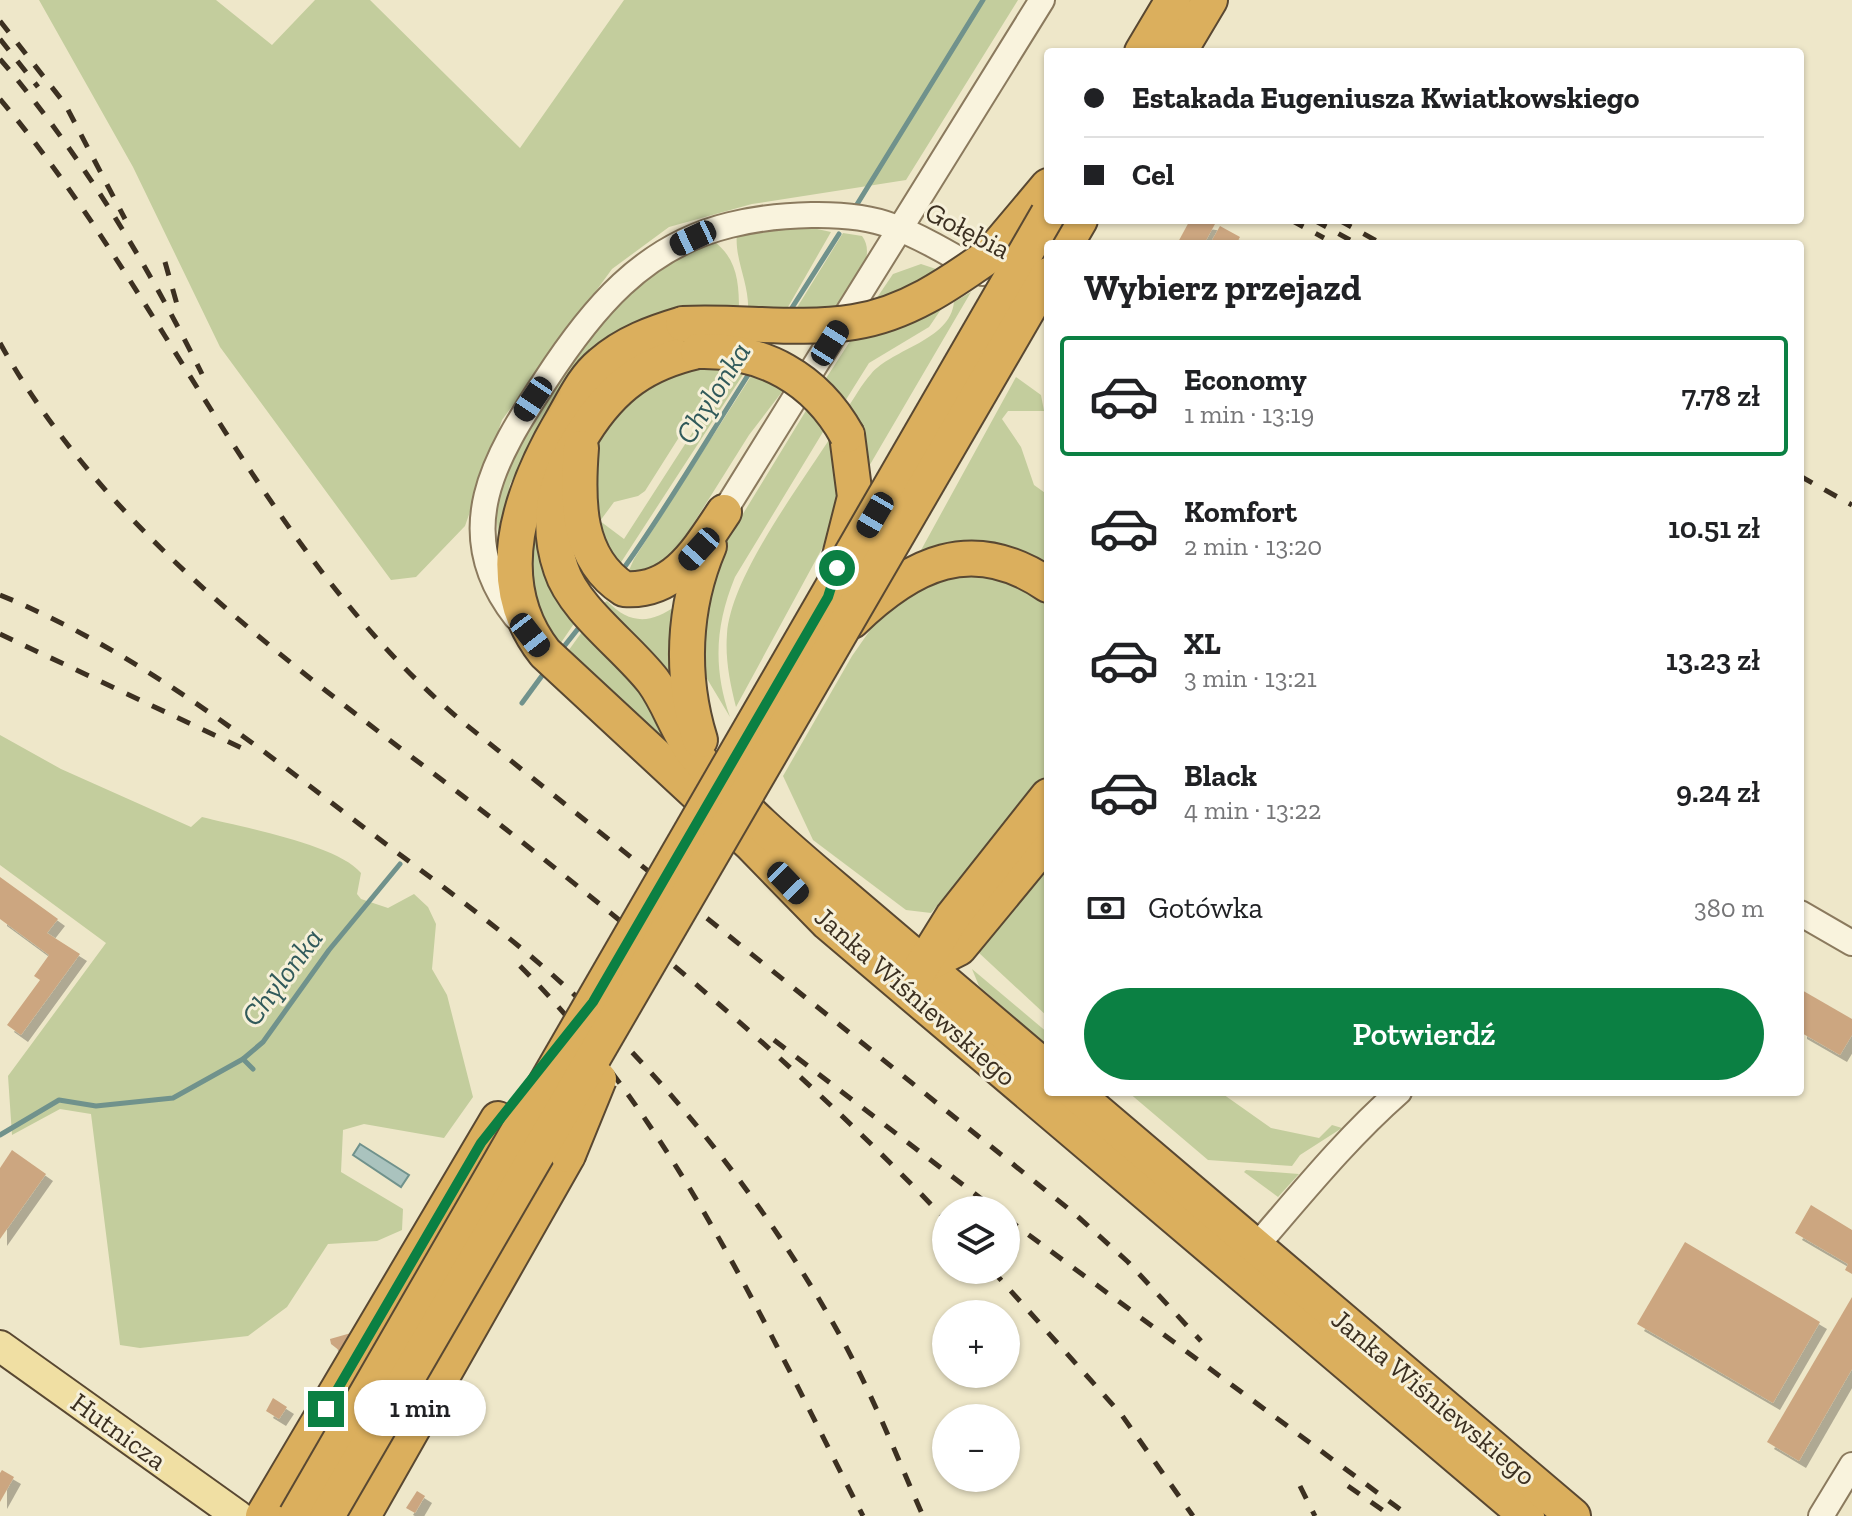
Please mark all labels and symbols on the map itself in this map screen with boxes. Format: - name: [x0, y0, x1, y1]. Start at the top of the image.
- street label: Gołębia: [920, 195, 1016, 266]
- car: [666, 217, 720, 259]
- car: [807, 316, 853, 370]
- water label: Chylonka: [668, 336, 758, 450]
- car: [510, 372, 556, 426]
- car: [853, 488, 897, 542]
- car: [674, 523, 724, 575]
- route start: [819, 550, 855, 586]
- car: [506, 609, 554, 661]
- car: [763, 857, 813, 909]
- street label: Janka Wiśniewskiego: [808, 900, 1023, 1093]
- water label: Chylonka: [234, 921, 330, 1033]
- street label: Janka Wiśniewskiego: [1325, 1302, 1542, 1492]
- callout: 1 min: [354, 1381, 486, 1437]
- street label: Hutnicza: [65, 1386, 173, 1477]
- route end: [308, 1391, 344, 1427]

